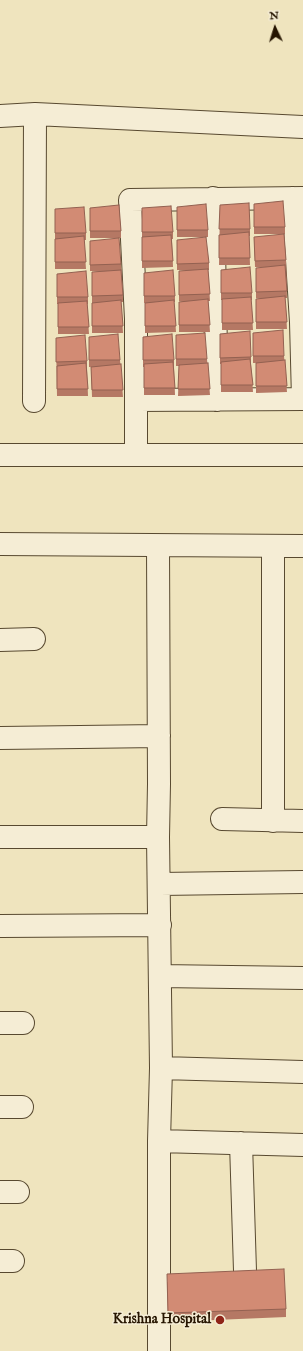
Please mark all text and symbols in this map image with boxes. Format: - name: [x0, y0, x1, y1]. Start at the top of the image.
- north arrow: [255, 8, 295, 48]
- text: N: [269, 9, 279, 23]
- place label: Krishna Hospital: [113, 1312, 211, 1328]
- marker: Krishna Hospital: [214, 1314, 226, 1326]

